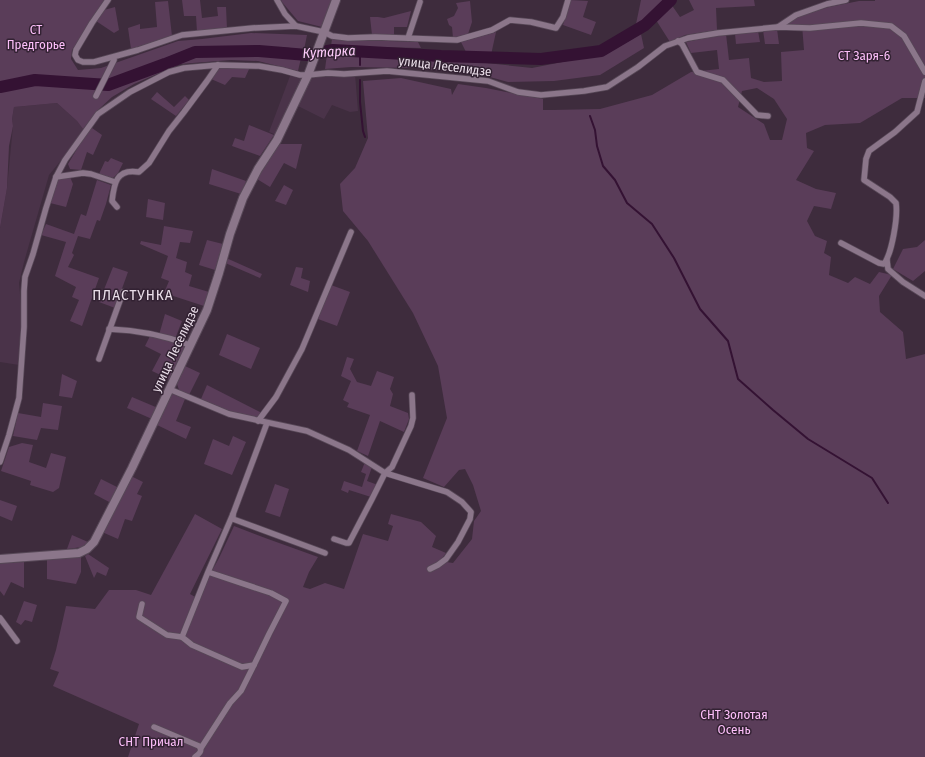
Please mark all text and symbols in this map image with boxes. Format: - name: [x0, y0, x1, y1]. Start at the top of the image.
- park label: СТ Предгорье: [7, 22, 65, 52]
- water label: Кутарка: [302, 42, 356, 62]
- park label: СТ Заря-6: [838, 48, 890, 63]
- street label: улица Леселидзе: [398, 53, 492, 79]
- district label: ПЛАСТУНКА: [92, 286, 174, 304]
- street label: улица Леселидзе: [148, 303, 202, 395]
- park label: СНТ Золотая Осень: [700, 707, 768, 737]
- park label: СНТ Причал: [119, 734, 183, 749]

